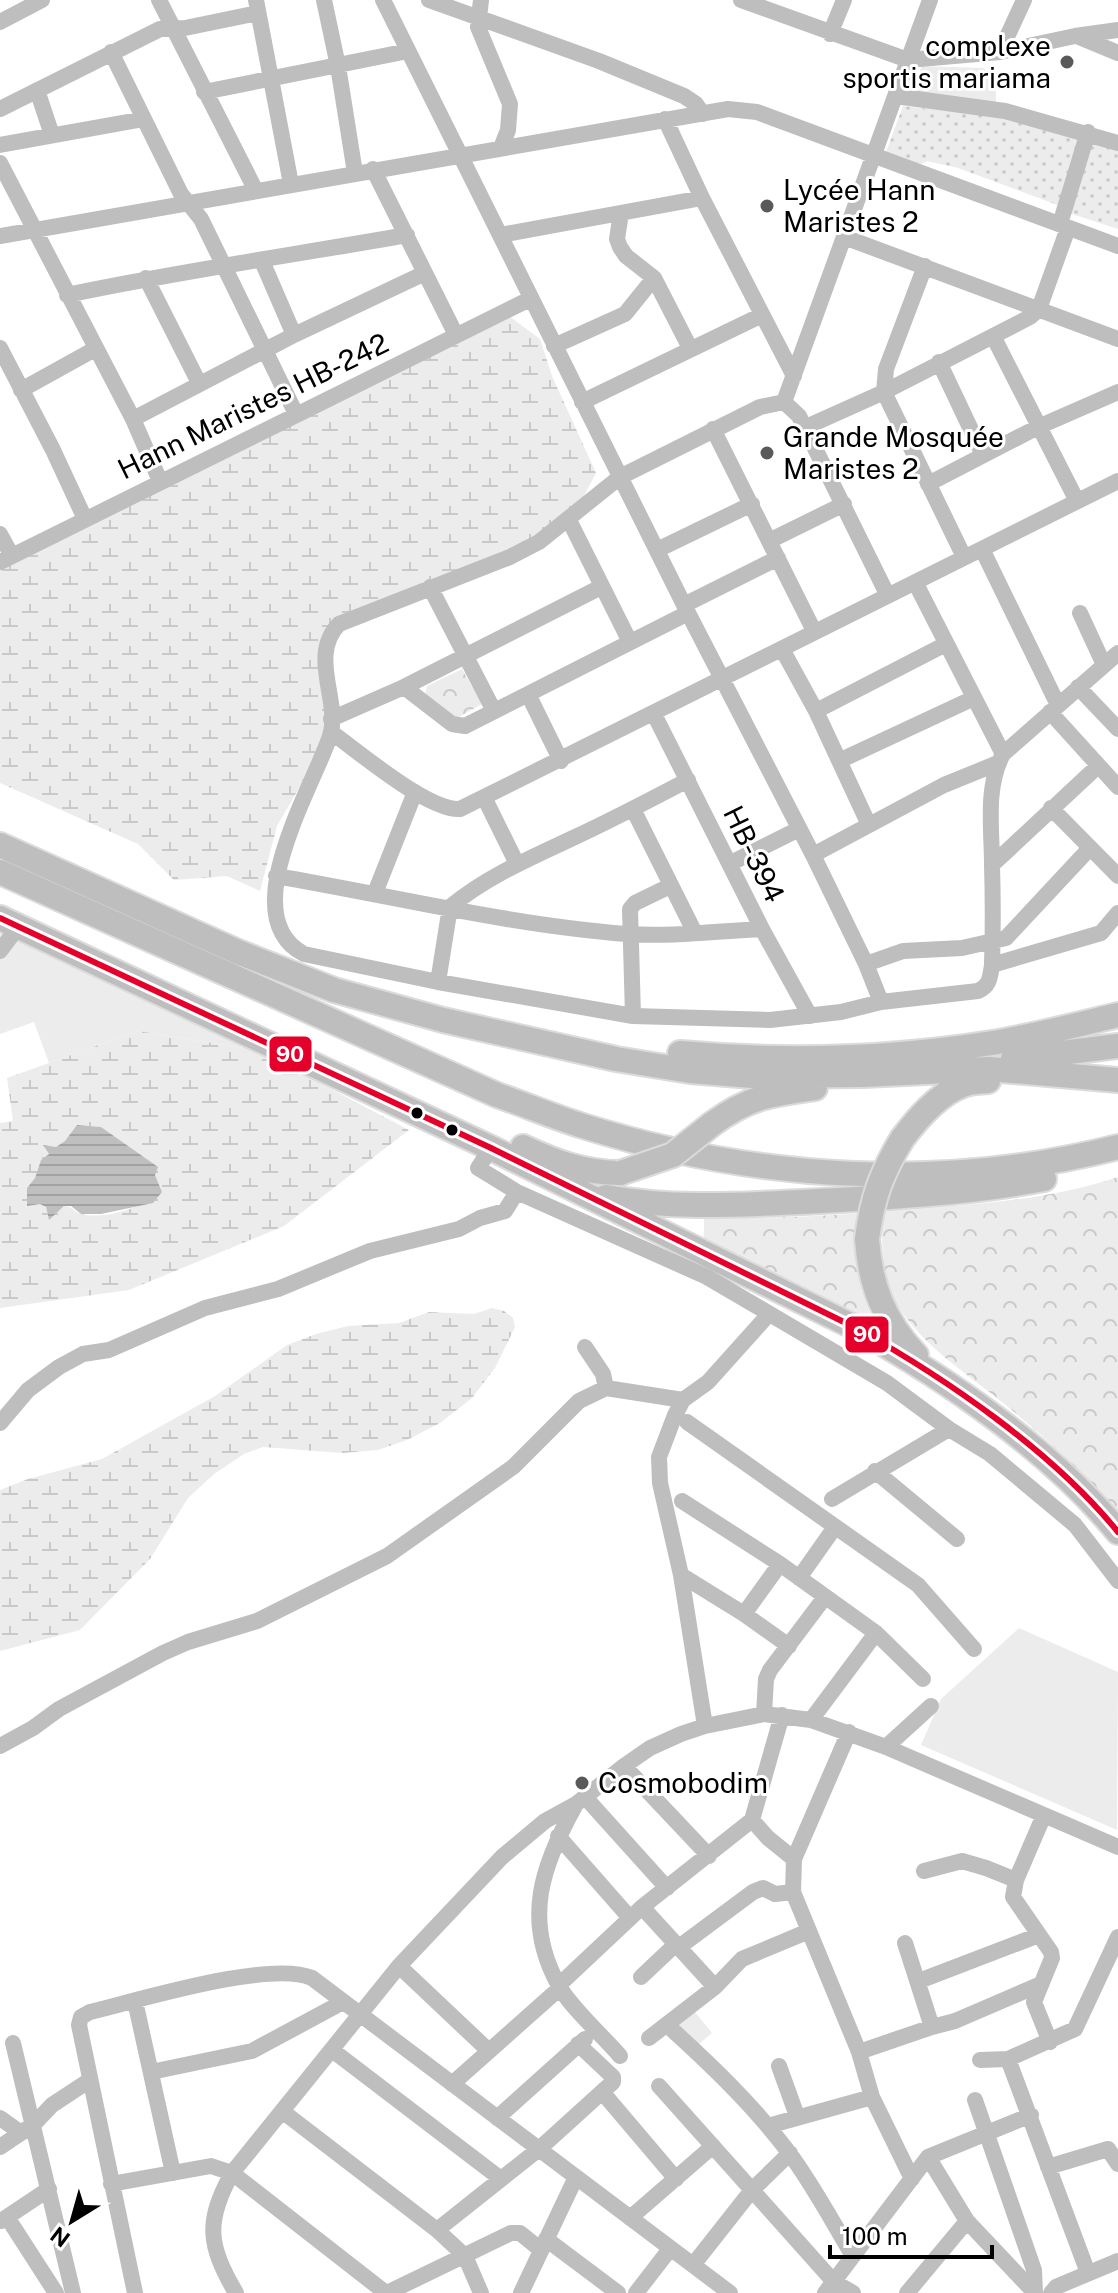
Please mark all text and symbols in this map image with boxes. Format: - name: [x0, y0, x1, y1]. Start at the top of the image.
- place label: complexe sportis mariama: [842, 29, 1051, 94]
- marker: complexe sportis mariama: [1058, 53, 1076, 71]
- place label: Lycée Hann Maristes 2: [783, 173, 935, 238]
- marker: Lycée Hann Maristes 2: [758, 197, 776, 215]
- street label: Hann Maristes HB-242: [112, 326, 393, 485]
- place label: Grande Mosquée Maristes 2: [783, 420, 1004, 485]
- marker: Grande Mosquée Maristes 2: [758, 444, 776, 462]
- street label: HB-394: [717, 800, 792, 907]
- line badge: 90: [268, 1035, 313, 1073]
- text: 90: [276, 1041, 304, 1067]
- unlabelled marker: [409, 1105, 425, 1121]
- unlabelled marker: [444, 1122, 460, 1138]
- line badge: 90: [844, 1315, 890, 1354]
- text: 90: [853, 1321, 881, 1347]
- place label: Cosmobodim: [598, 1766, 768, 1799]
- marker: Cosmobodim: [573, 1774, 591, 1792]
- north arrow: [32, 2181, 112, 2261]
- scale bar: [830, 2209, 992, 2259]
- text: N: [45, 2221, 75, 2253]
- text: 100 m: [842, 2222, 908, 2250]

